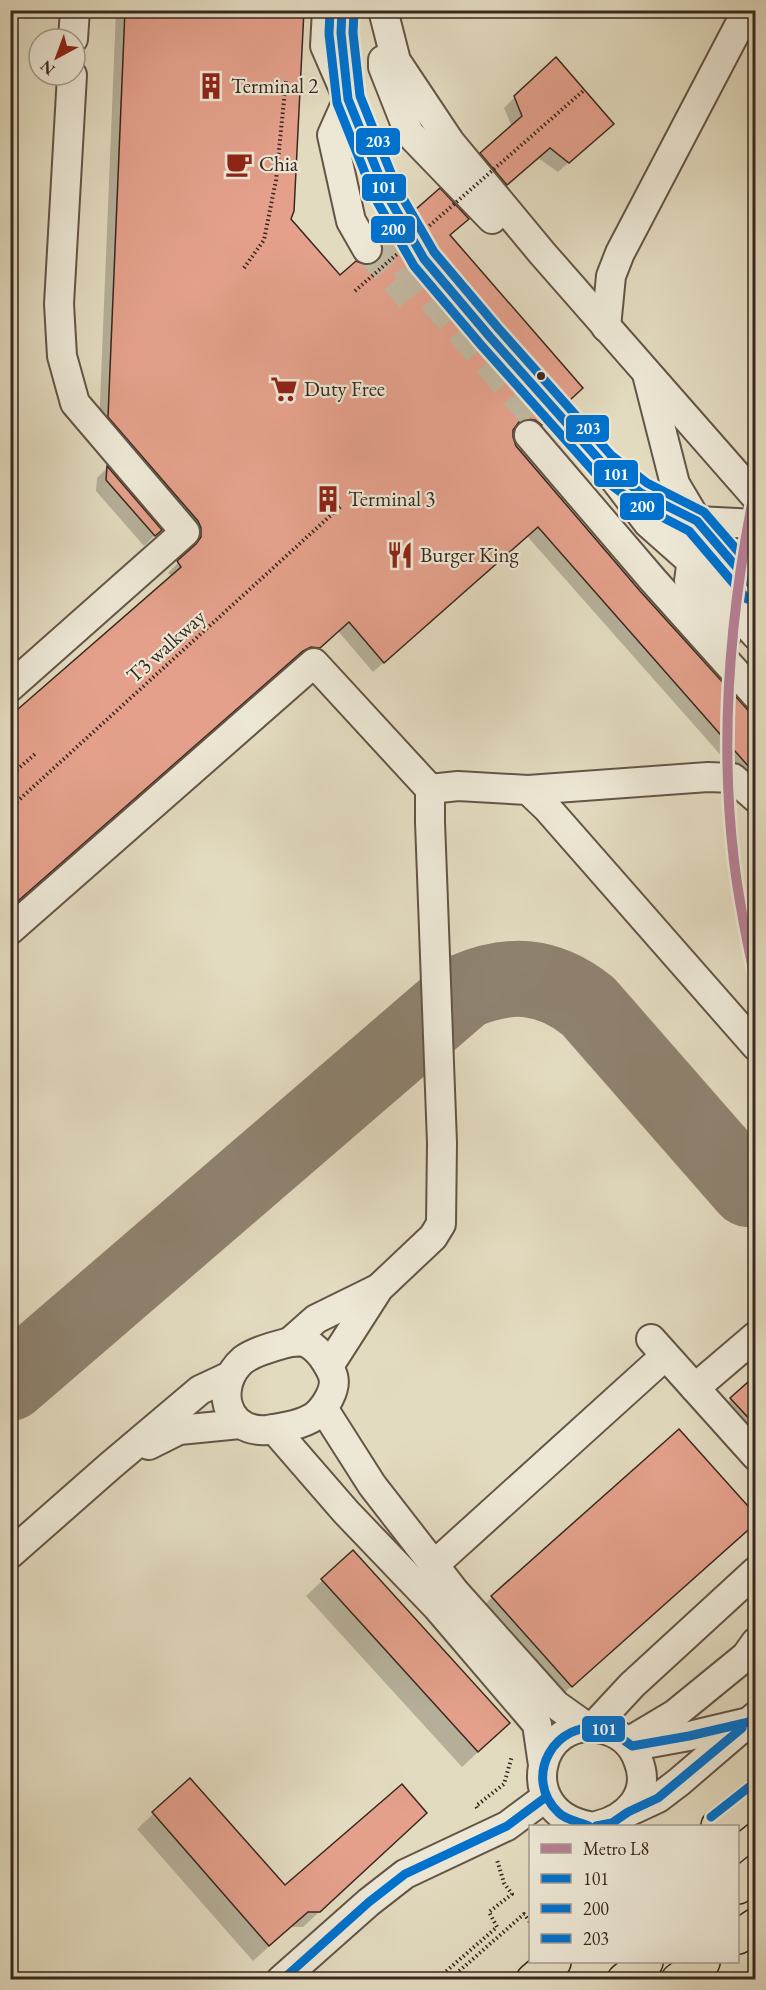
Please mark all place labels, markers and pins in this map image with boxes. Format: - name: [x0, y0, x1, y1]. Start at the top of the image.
- building icon: Terminal 2: [196, 71, 226, 101]
- place label: Terminal 2: [231, 72, 318, 99]
- cafe icon: Chia: [224, 149, 254, 179]
- place label: Chia: [259, 150, 299, 177]
- unlabelled marker: [535, 370, 547, 382]
- supermarket icon: Duty Free: [269, 374, 299, 404]
- place label: Duty Free: [304, 375, 385, 402]
- building icon: Terminal 3: [313, 484, 343, 514]
- place label: Terminal 3: [348, 485, 435, 512]
- restaurant icon: Burger King: [385, 540, 415, 570]
- place label: Burger King: [420, 541, 519, 568]

